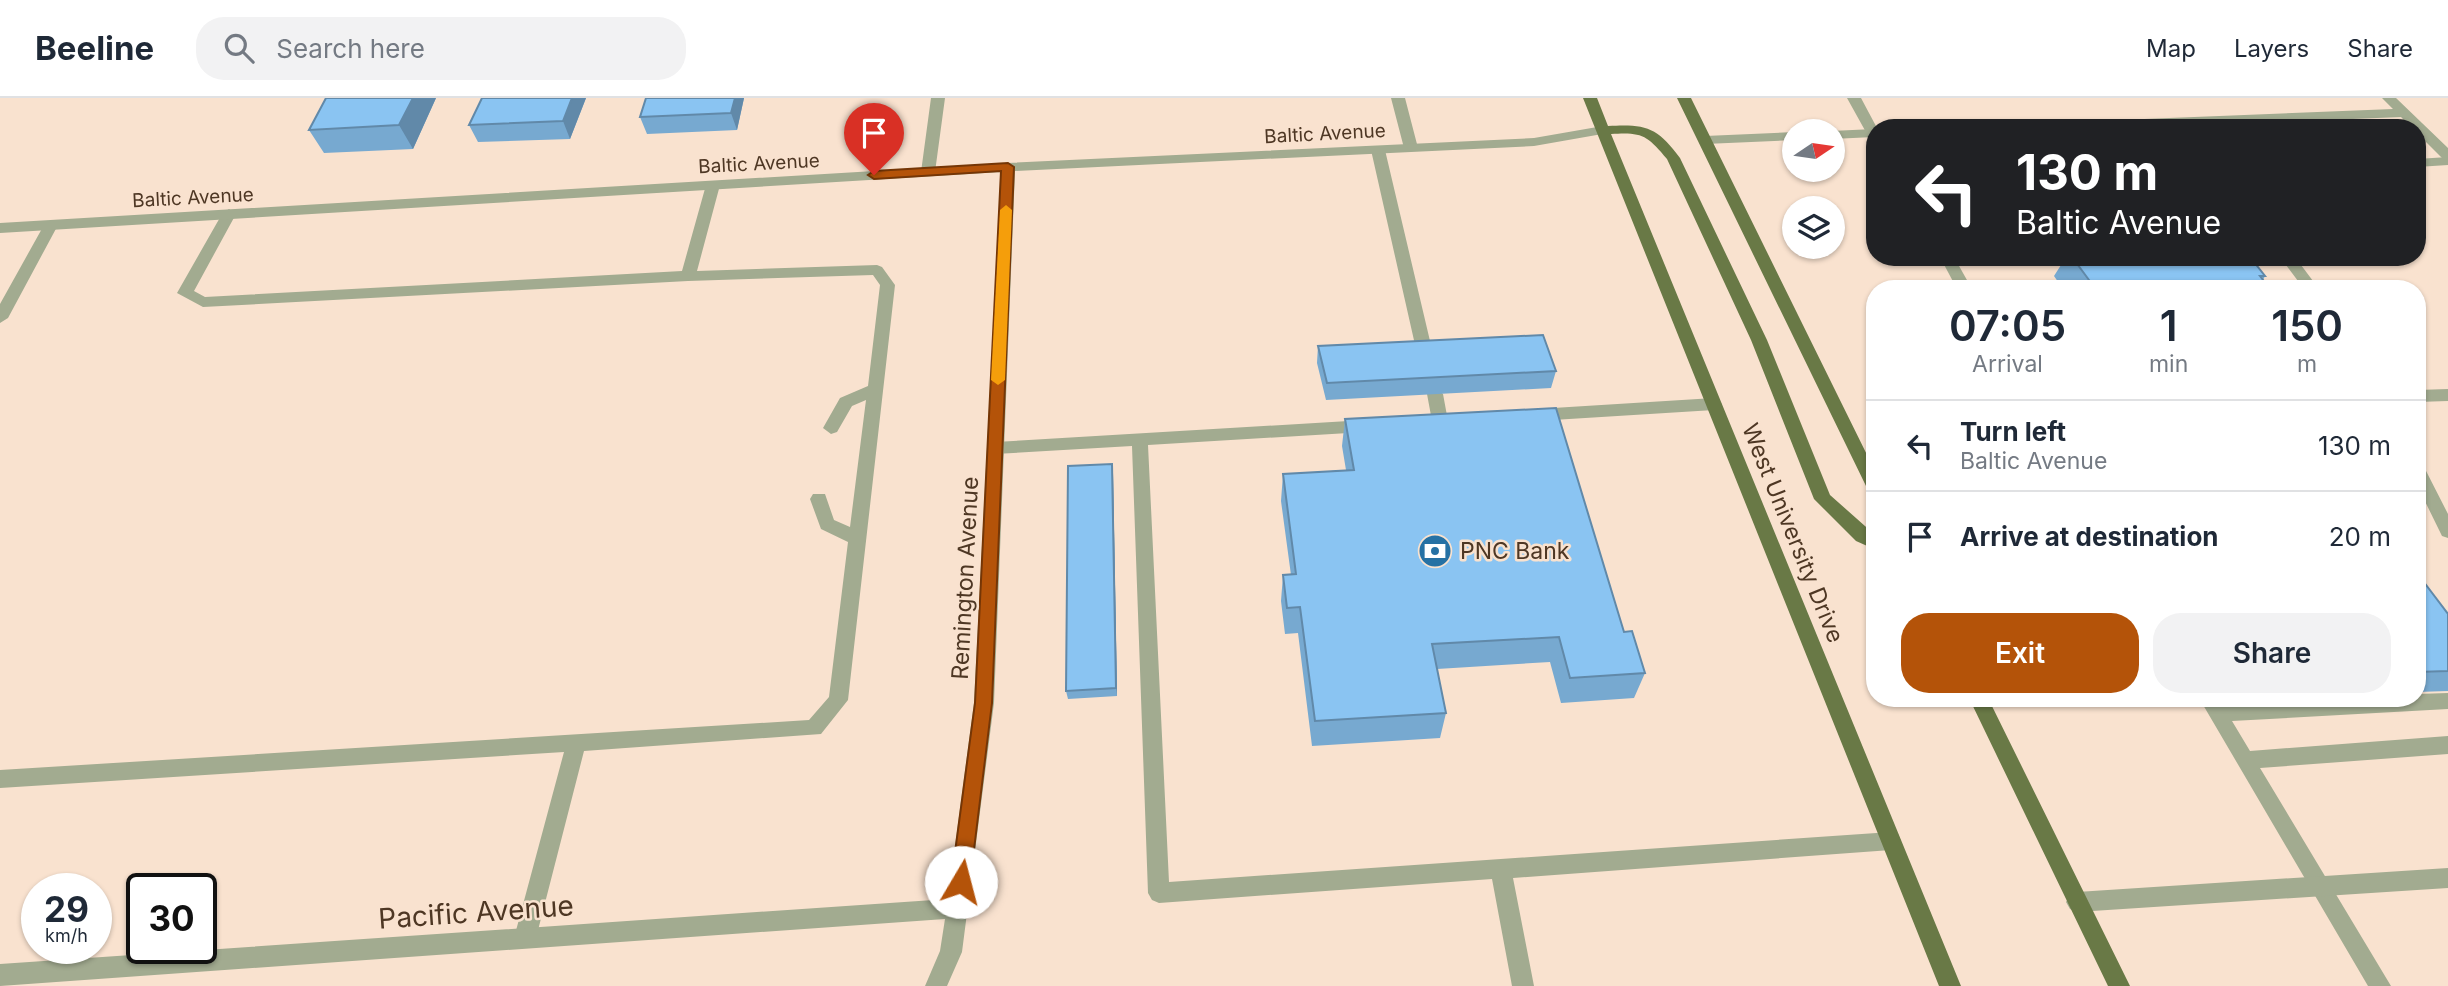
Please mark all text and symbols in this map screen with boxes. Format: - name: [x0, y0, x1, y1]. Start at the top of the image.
- search box: [196, 17, 686, 80]
- text: Beeline: [35, 28, 154, 68]
- icon: search: [220, 29, 258, 67]
- text: Search here: [276, 33, 425, 64]
- text: Map: [2146, 34, 2196, 63]
- text: Layers: [2234, 34, 2309, 63]
- text: Share: [2347, 34, 2413, 63]
- pin: [844, 103, 904, 175]
- icon: arrive: [855, 114, 893, 152]
- street label: Baltic Avenue: [1264, 119, 1386, 148]
- north arrow: [1782, 119, 1844, 182]
- map controls: [1782, 119, 1845, 259]
- text: 130 m: [2016, 143, 2158, 202]
- icon: left: [1901, 147, 1992, 238]
- street label: Baltic Avenue: [698, 149, 820, 178]
- street label: Baltic Avenue: [132, 183, 254, 212]
- button: layers: [1782, 196, 1845, 259]
- text: Baltic Avenue: [2016, 203, 2221, 242]
- text: 07:05: [1949, 300, 2066, 351]
- text: 1: [2160, 300, 2178, 351]
- text: 150: [2271, 300, 2343, 351]
- text: Arrival: [1972, 350, 2043, 378]
- text: min: [2149, 350, 2188, 378]
- text: m: [2297, 350, 2317, 378]
- text: Turn left: [1960, 416, 2066, 447]
- street label: West University Drive: [1736, 419, 1850, 647]
- icon: left: [1901, 427, 1939, 465]
- text: 130 m: [2318, 430, 2391, 461]
- text: Baltic Avenue: [1960, 447, 2107, 475]
- street label: Remington Avenue: [946, 476, 984, 680]
- icon: arrive: [1901, 518, 1939, 556]
- text: Arrive at destination: [1960, 521, 2219, 552]
- text: 20 m: [2329, 521, 2391, 552]
- bank icon: PNC Bank: [1416, 532, 1454, 570]
- place label: PNC Bank: [1460, 537, 1570, 565]
- button: Exit: [1901, 613, 2139, 693]
- button: Share: [2153, 613, 2391, 693]
- position arrow: [924, 845, 998, 919]
- speed limit sign: 30: [126, 873, 217, 964]
- text: 29: [44, 888, 89, 930]
- street label: Pacific Avenue: [377, 888, 575, 936]
- text: km/h: [45, 925, 88, 946]

